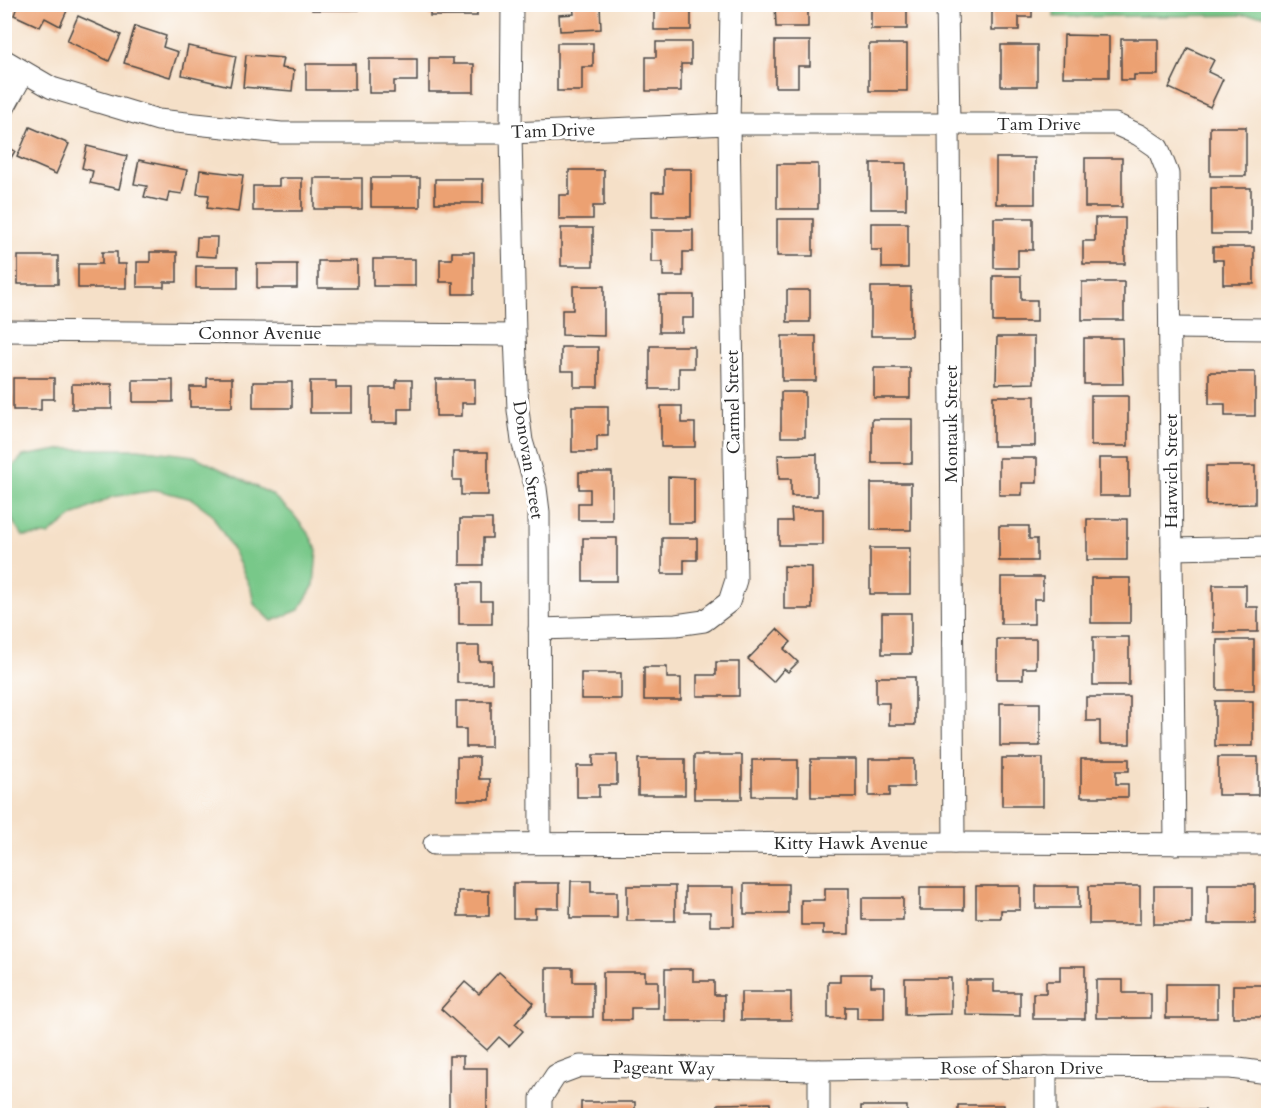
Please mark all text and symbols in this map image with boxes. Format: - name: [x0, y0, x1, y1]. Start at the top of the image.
- street label: Tam Drive: [997, 112, 1081, 137]
- street label: Tam Drive: [510, 117, 596, 145]
- street label: Connor Avenue: [198, 321, 322, 346]
- street label: Carmel Street: [720, 349, 746, 454]
- street label: Montauk Street: [939, 365, 964, 483]
- street label: Donovan Street: [506, 399, 550, 521]
- street label: Harwich Street: [1159, 413, 1184, 529]
- street label: Kitty Hawk Avenue: [774, 831, 928, 856]
- street label: Pageant Way: [613, 1055, 716, 1081]
- street label: Rose of Sharon Drive: [941, 1056, 1103, 1081]

